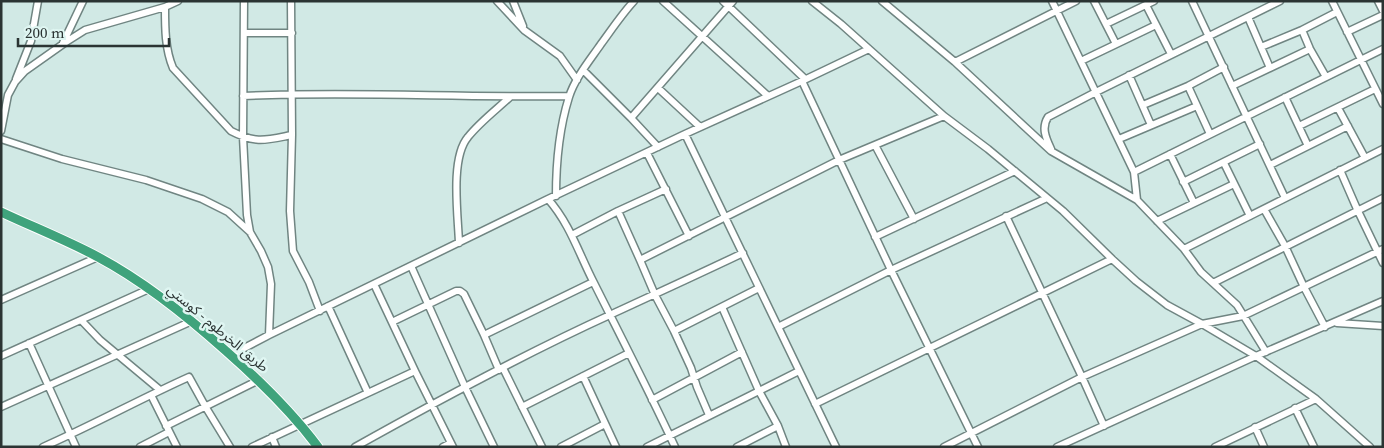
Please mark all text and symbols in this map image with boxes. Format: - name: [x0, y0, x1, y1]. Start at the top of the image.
- scale bar: [18, 15, 169, 47]
- text: 200 m: [25, 22, 65, 43]
- street label: طريق الخرطوم - كوستي: [162, 280, 273, 377]

